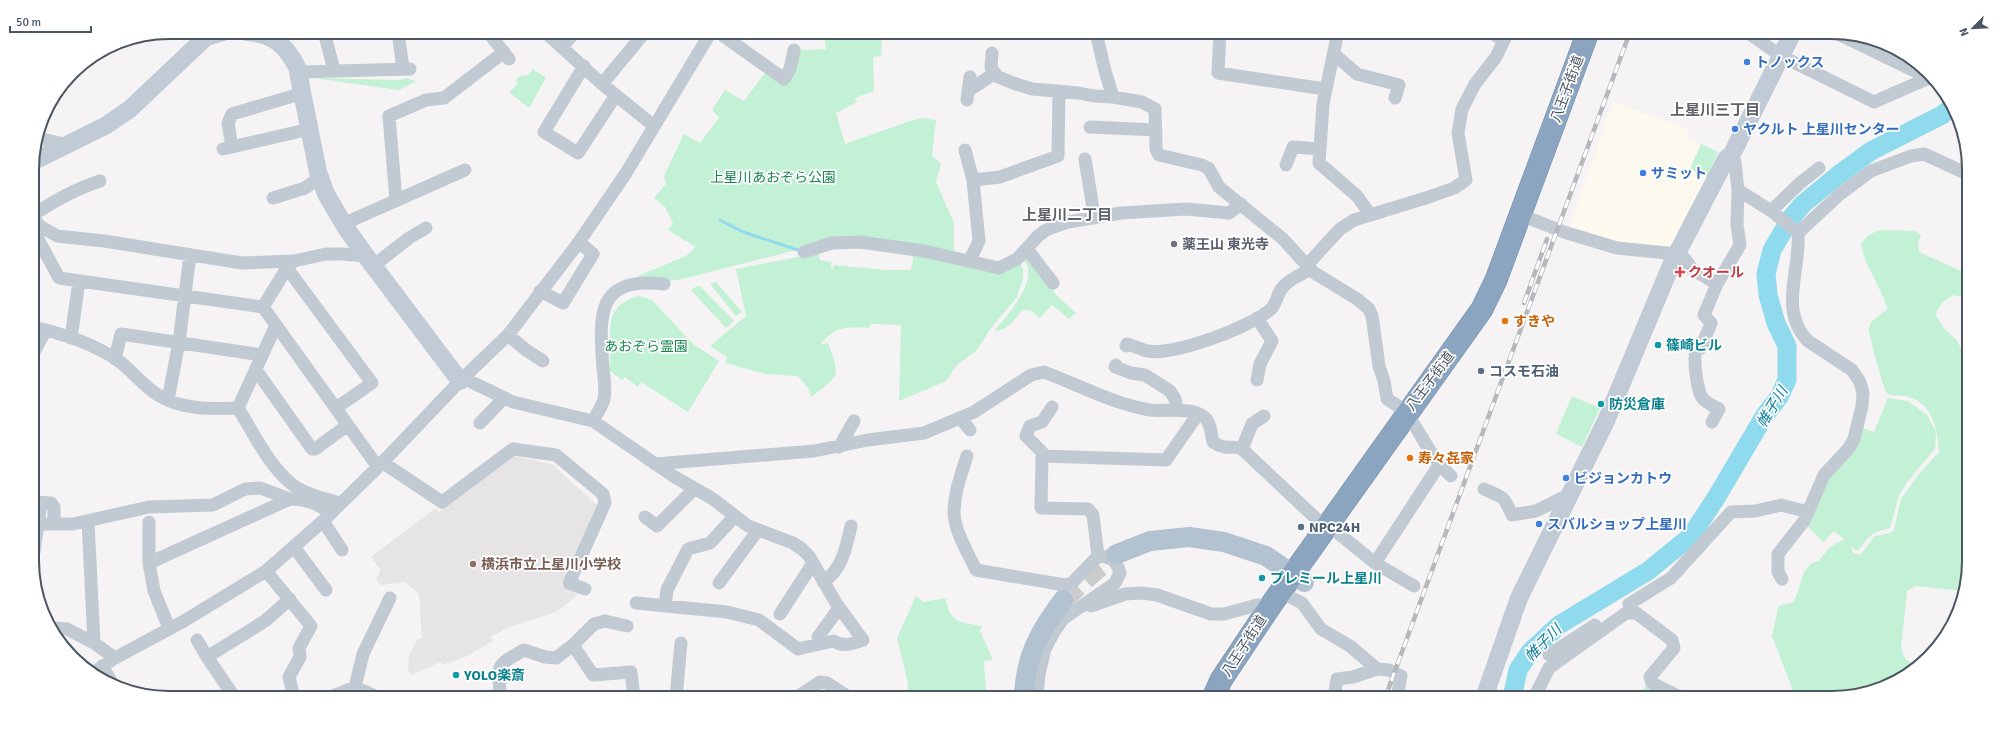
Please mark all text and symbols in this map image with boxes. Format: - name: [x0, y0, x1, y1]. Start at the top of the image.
- scale bar: [10, 8, 91, 34]
- north arrow: [1953, 8, 1993, 48]
- text: 50 m: [16, 15, 41, 30]
- text: N: [1957, 26, 1972, 38]
- street label: 八王子街道: [1547, 53, 1587, 125]
- place label: トノックス: [1755, 54, 1824, 71]
- marker: トノックス: [1742, 57, 1752, 67]
- district label: 上星川三丁目: [1670, 101, 1760, 119]
- place label: ヤクルト 上星川センター: [1743, 121, 1900, 138]
- marker: ヤクルト 上星川センター: [1730, 124, 1740, 134]
- place label: サミット: [1651, 165, 1707, 182]
- marker: サミット: [1638, 168, 1648, 178]
- park label: 上星川あおぞら公園: [710, 169, 836, 186]
- district label: 上星川二丁目: [1022, 206, 1112, 224]
- place label: 薬王山 東光寺: [1182, 236, 1269, 253]
- marker: 薬王山 東光寺: [1169, 239, 1179, 249]
- place label: クオール: [1688, 264, 1744, 281]
- marker: クオール: [1675, 267, 1685, 277]
- place label: すきや: [1513, 313, 1555, 330]
- marker: すきや: [1500, 316, 1510, 326]
- place label: 篠崎ビル: [1666, 337, 1722, 354]
- park label: あおぞら霊園: [604, 338, 688, 355]
- marker: 篠崎ビル: [1653, 340, 1663, 350]
- street label: 八王子街道: [1402, 348, 1458, 414]
- place label: コスモ石油: [1489, 363, 1559, 380]
- marker: コスモ石油: [1476, 366, 1486, 376]
- water label: 帷子川: [1753, 381, 1792, 431]
- place label: 防災倉庫: [1609, 396, 1665, 413]
- marker: 防災倉庫: [1596, 399, 1606, 409]
- place label: 寿々㐂家: [1418, 450, 1474, 467]
- marker: 寿々㐂家: [1405, 453, 1415, 463]
- place label: ビジョンカトウ: [1574, 470, 1672, 487]
- marker: ビジョンカトウ: [1561, 473, 1571, 483]
- place label: スバルショップ上星川: [1547, 516, 1687, 533]
- place label: NPC24H: [1309, 519, 1360, 536]
- marker: スバルショップ上星川: [1534, 519, 1544, 529]
- marker: NPC24H: [1296, 522, 1306, 532]
- place label: 横浜市立上星川小学校: [481, 556, 621, 573]
- marker: 横浜市立上星川小学校: [468, 559, 478, 569]
- place label: プレミール上星川: [1270, 570, 1382, 587]
- marker: プレミール上星川: [1257, 573, 1267, 583]
- street label: 八王子街道: [1218, 612, 1270, 680]
- water label: 帷子川: [1521, 619, 1567, 665]
- place label: YOLO楽斎: [463, 667, 525, 684]
- marker: YOLO楽斎: [451, 670, 461, 680]

